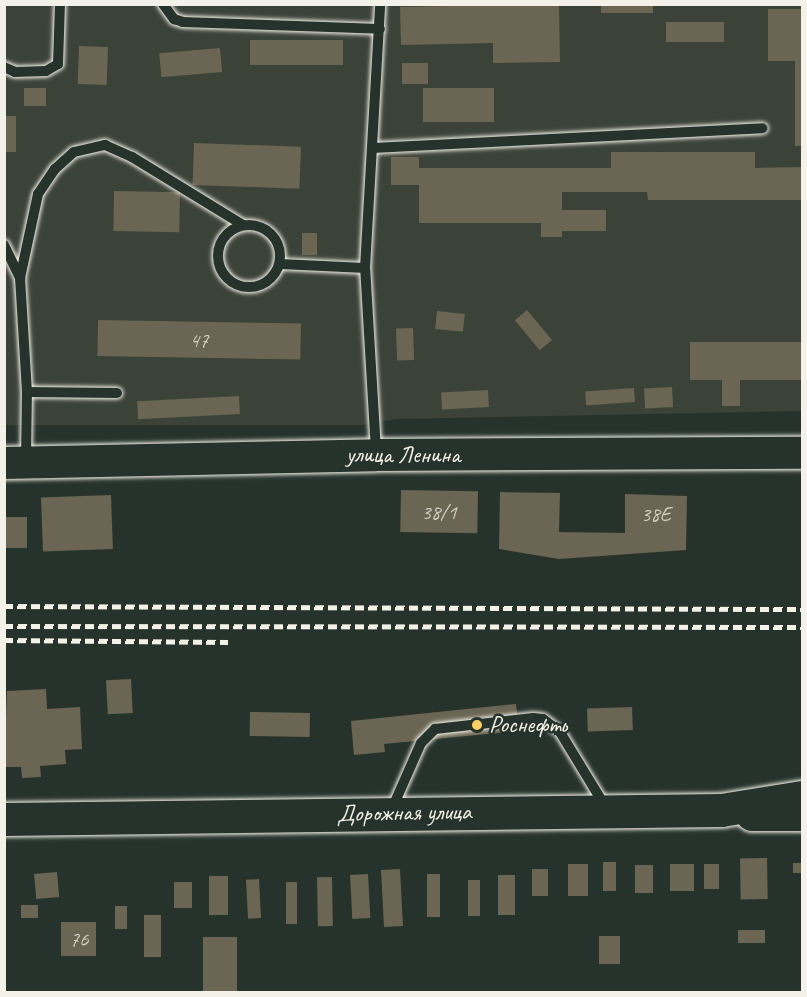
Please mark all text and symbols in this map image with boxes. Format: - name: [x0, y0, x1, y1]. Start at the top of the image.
- house number: 47: [190, 327, 208, 353]
- street label: улица Ленина: [346, 441, 460, 469]
- house number: 38/1: [421, 499, 457, 525]
- house number: 38Е: [641, 501, 671, 527]
- place label: Роснефть: [489, 711, 567, 739]
- marker: Роснефть: [470, 718, 484, 732]
- street label: Дорожная улица: [336, 797, 472, 829]
- house number: 76: [70, 926, 88, 952]

